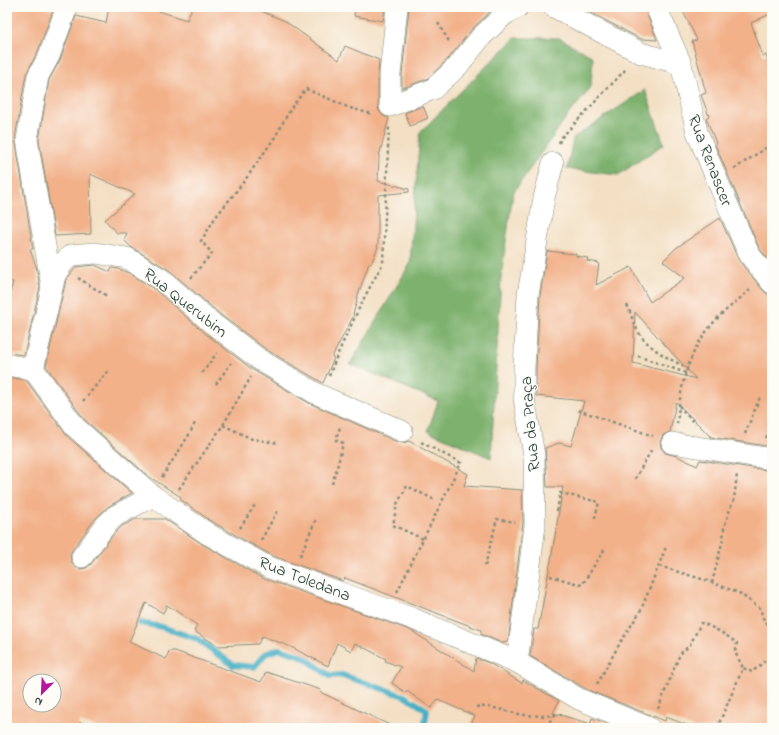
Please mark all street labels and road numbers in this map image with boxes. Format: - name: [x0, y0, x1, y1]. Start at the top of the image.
- street label: Rua Renascer: [681, 111, 739, 211]
- street label: Rua Querubim: [138, 262, 233, 344]
- street label: Rua da Praça: [514, 375, 547, 473]
- street label: Rua Toledana: [255, 550, 354, 608]

